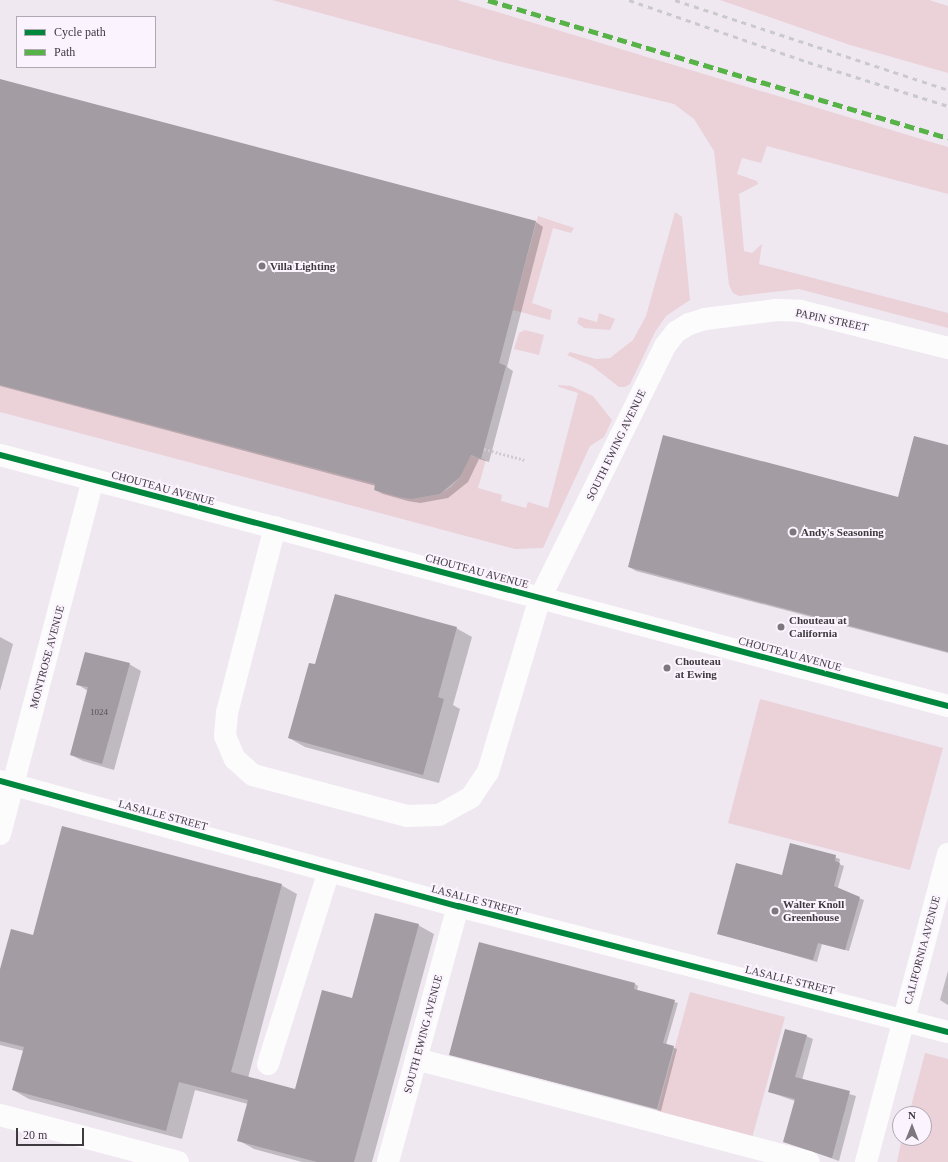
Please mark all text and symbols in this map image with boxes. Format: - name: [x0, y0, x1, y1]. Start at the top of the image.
- legend: [16, 16, 156, 68]
- text: Cycle path: [54, 25, 106, 39]
- text: Path: [54, 45, 75, 59]
- place label: Villa Lighting: [270, 259, 335, 273]
- marker: Villa Lighting: [257, 261, 267, 271]
- street label: PAPIN STREET: [795, 306, 869, 334]
- street label: SOUTH EWING AVENUE: [583, 387, 649, 503]
- street label: CHOUTEAU AVENUE: [110, 468, 216, 508]
- place label: Andy's Seasoning: [801, 525, 884, 539]
- marker: Andy's Seasoning: [788, 527, 798, 537]
- street label: CHOUTEAU AVENUE: [424, 551, 530, 591]
- street label: MONTROSE AVENUE: [27, 604, 67, 710]
- place label: Chouteau at California: [789, 614, 847, 640]
- marker: Chouteau at California: [776, 622, 786, 632]
- street label: CHOUTEAU AVENUE: [737, 634, 843, 674]
- place label: Chouteau at Ewing: [675, 655, 721, 681]
- marker: Chouteau at Ewing: [662, 663, 672, 673]
- house number: 1024: [90, 707, 108, 717]
- street label: LASALLE STREET: [117, 797, 209, 833]
- street label: LASALLE STREET: [430, 882, 522, 918]
- street label: CALIFORNIA AVENUE: [901, 894, 943, 1006]
- place label: Walter Knoll Greenhouse: [783, 898, 844, 924]
- marker: Walter Knoll Greenhouse: [770, 906, 780, 916]
- street label: LASALLE STREET: [744, 962, 836, 998]
- street label: SOUTH EWING AVENUE: [401, 973, 445, 1095]
- north arrow: [892, 1106, 932, 1146]
- text: N: [908, 1109, 916, 1121]
- scale bar: [18, 1120, 86, 1146]
- text: 20 m: [23, 1128, 47, 1142]

